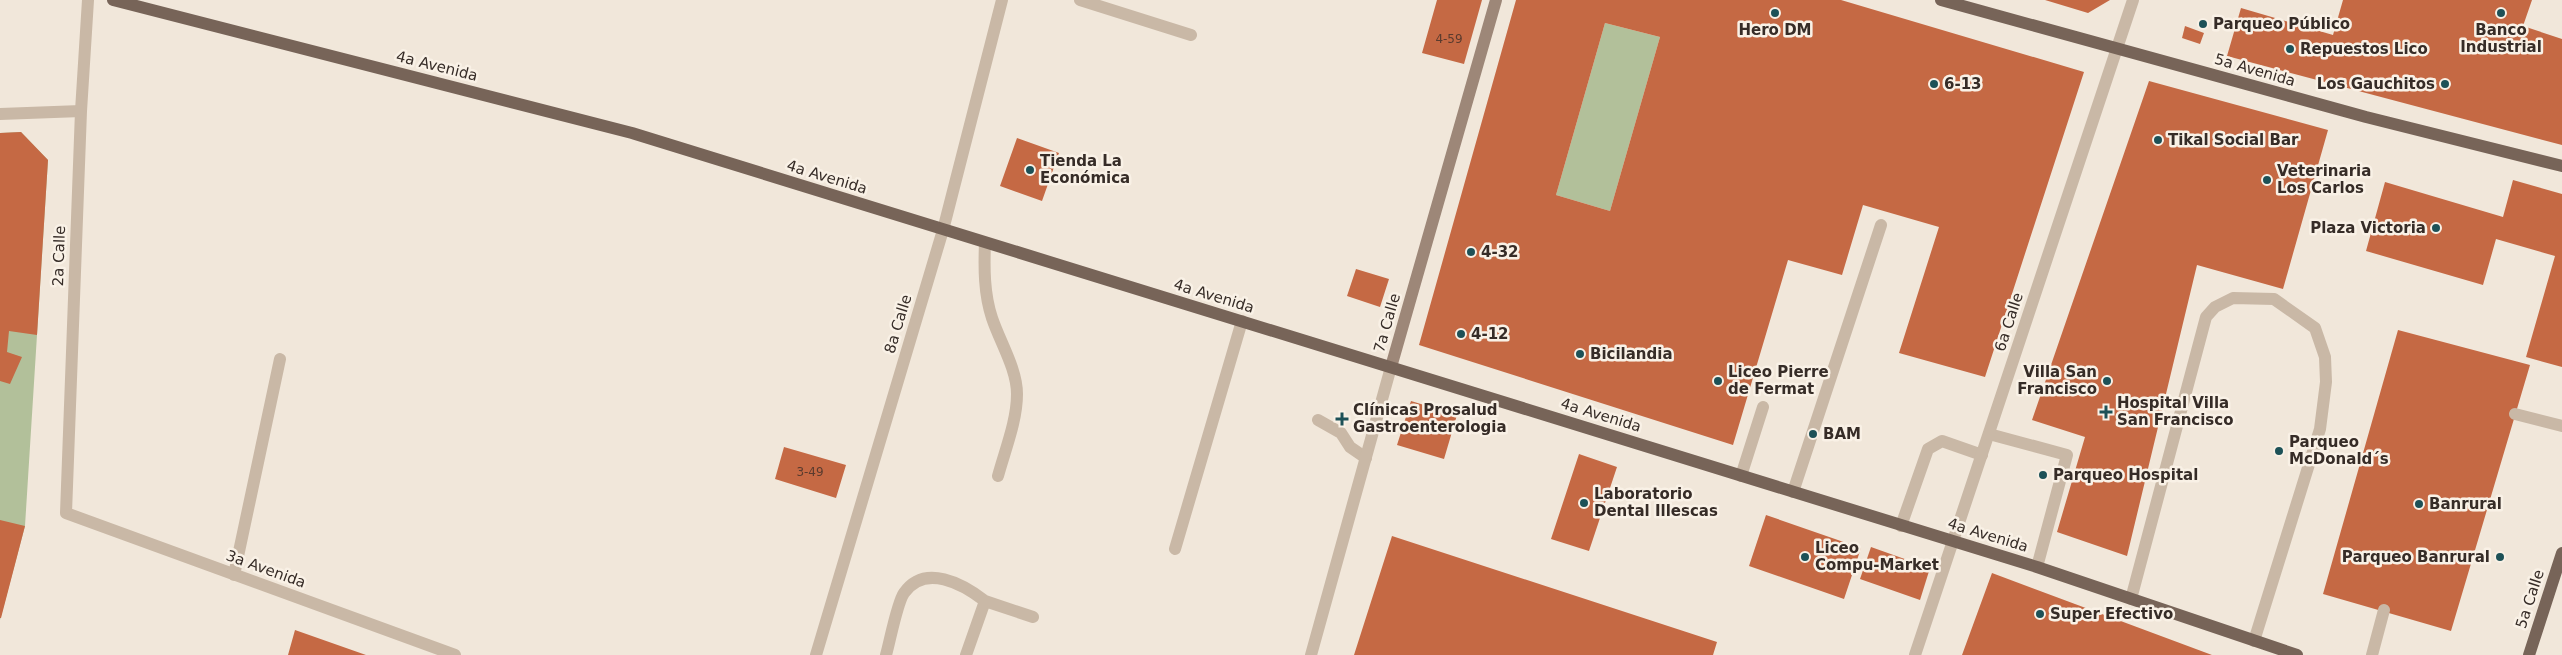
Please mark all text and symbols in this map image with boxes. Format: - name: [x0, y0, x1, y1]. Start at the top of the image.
- marker: Hero DM: [1769, 7, 1781, 19]
- marker: Banco Industrial: [2495, 7, 2507, 19]
- place label: Parqueo Público: [2213, 15, 2350, 33]
- marker: Parqueo Público: [2197, 18, 2209, 30]
- place label: Hero DM: [1738, 21, 1812, 39]
- place label: Banco Industrial: [2460, 21, 2542, 56]
- house number: 4-59: [1435, 32, 1463, 46]
- place label: Repuestos Lico: [2300, 40, 2428, 58]
- marker: Repuestos Lico: [2284, 43, 2296, 55]
- street label: 4a Avenida: [394, 47, 480, 85]
- street label: 5a Avenida: [2212, 50, 2298, 90]
- place label: 6-13: [1944, 75, 1982, 93]
- place label: Los Gauchitos: [2317, 75, 2435, 93]
- marker: 6-13: [1928, 78, 1940, 90]
- marker: Los Gauchitos: [2439, 78, 2451, 90]
- place label: Tikal Social Bar: [2168, 131, 2299, 149]
- marker: Tikal Social Bar: [2152, 134, 2164, 146]
- place label: Tienda La Económica: [1040, 152, 1130, 187]
- street label: 4a Avenida: [784, 156, 870, 198]
- place label: Veterinaria Los Carlos: [2277, 162, 2371, 197]
- marker: Tienda La Económica: [1024, 164, 1036, 176]
- marker: Veterinaria Los Carlos: [2261, 174, 2273, 186]
- place label: Plaza Victoria: [2310, 219, 2426, 237]
- marker: Plaza Victoria: [2430, 222, 2442, 234]
- street label: 2a Calle: [49, 225, 69, 287]
- place label: 4-32: [1481, 243, 1519, 261]
- marker: 4-32: [1465, 246, 1477, 258]
- street label: 4a Avenida: [1171, 275, 1257, 317]
- street label: 6a Calle: [1991, 290, 2027, 354]
- street label: 7a Calle: [1370, 291, 1404, 355]
- street label: 8a Calle: [881, 292, 915, 356]
- place label: 4-12: [1471, 325, 1509, 343]
- marker: 4-12: [1455, 328, 1467, 340]
- place label: Bicilandia: [1590, 345, 1673, 363]
- marker: Bicilandia: [1574, 348, 1586, 360]
- place label: Liceo Pierre de Fermat: [1728, 363, 1829, 398]
- place label: Villa San Francisco: [2017, 363, 2097, 398]
- marker: Liceo Pierre de Fermat: [1712, 375, 1724, 387]
- marker: Villa San Francisco: [2101, 375, 2113, 387]
- street label: 4a Avenida: [1558, 394, 1644, 436]
- place label: Hospital Villa San Francisco: [2117, 394, 2233, 429]
- place label: Clínicas Prosalud Gastroenterologia: [1353, 401, 1507, 436]
- marker: Hospital Villa San Francisco: [2099, 405, 2113, 419]
- marker: Clínicas Prosalud Gastroenterologia: [1335, 412, 1349, 426]
- place label: BAM: [1823, 425, 1861, 443]
- marker: BAM: [1807, 428, 1819, 440]
- place label: Parqueo McDonald´s: [2289, 433, 2389, 468]
- marker: Parqueo McDonald´s: [2273, 445, 2285, 457]
- house number: 3-49: [796, 465, 824, 479]
- place label: Parqueo Hospital: [2053, 466, 2198, 484]
- marker: Parqueo Hospital: [2037, 469, 2049, 481]
- place label: Laboratorio Dental Illescas: [1594, 485, 1718, 520]
- place label: Banrural: [2429, 495, 2502, 513]
- marker: Laboratorio Dental Illescas: [1578, 497, 1590, 509]
- marker: Banrural: [2413, 498, 2425, 510]
- street label: 4a Avenida: [1945, 514, 2031, 556]
- place label: Liceo Compu-Market: [1815, 539, 1939, 574]
- street label: 3a Avenida: [224, 546, 308, 592]
- place label: Parqueo Banrural: [2342, 548, 2490, 566]
- marker: Liceo Compu-Market: [1799, 551, 1811, 563]
- marker: Parqueo Banrural: [2494, 551, 2506, 563]
- street label: 5a Calle: [2512, 567, 2548, 631]
- place label: Super Efectivo: [2050, 605, 2173, 623]
- marker: Super Efectivo: [2034, 608, 2046, 620]

